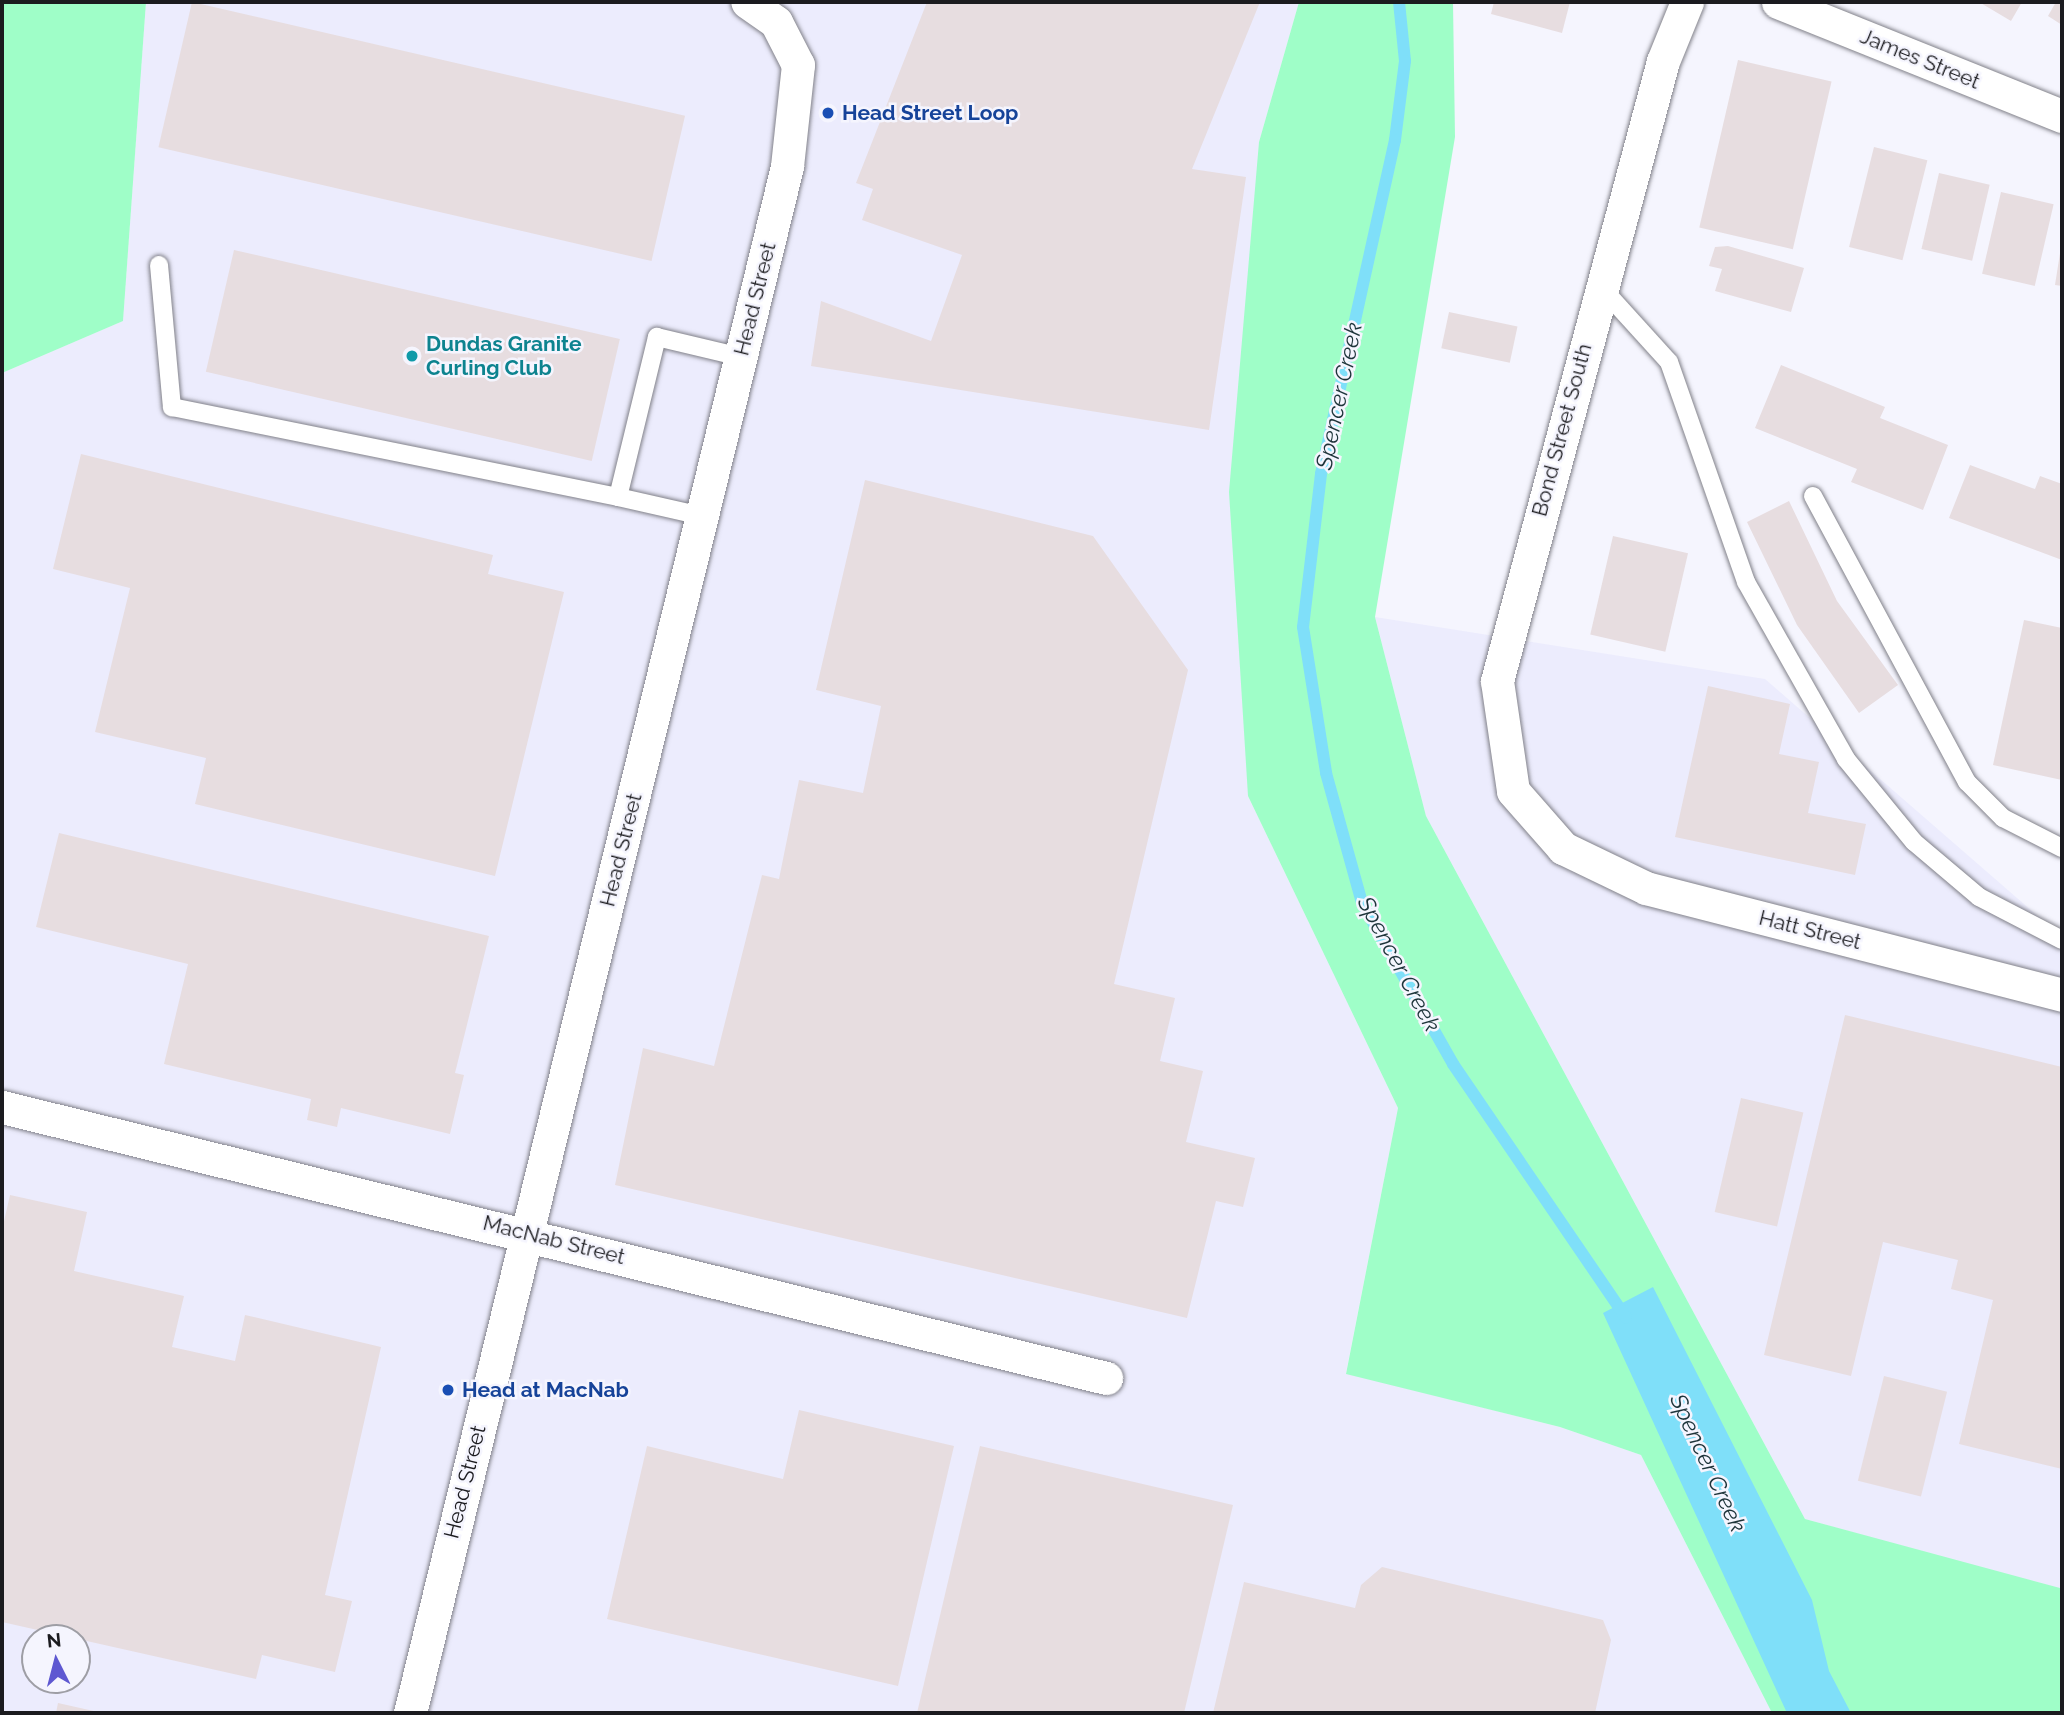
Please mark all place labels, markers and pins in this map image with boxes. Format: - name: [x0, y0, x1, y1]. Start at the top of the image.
- place label: Head Street Loop: [842, 100, 1018, 126]
- marker: Head Street Loop: [820, 105, 836, 121]
- place label: Dundas Granite Curling Club: [426, 331, 582, 381]
- marker: Dundas Granite Curling Club: [404, 348, 420, 364]
- place label: Head at MacNab: [462, 1377, 629, 1403]
- marker: Head at MacNab: [440, 1382, 456, 1398]

